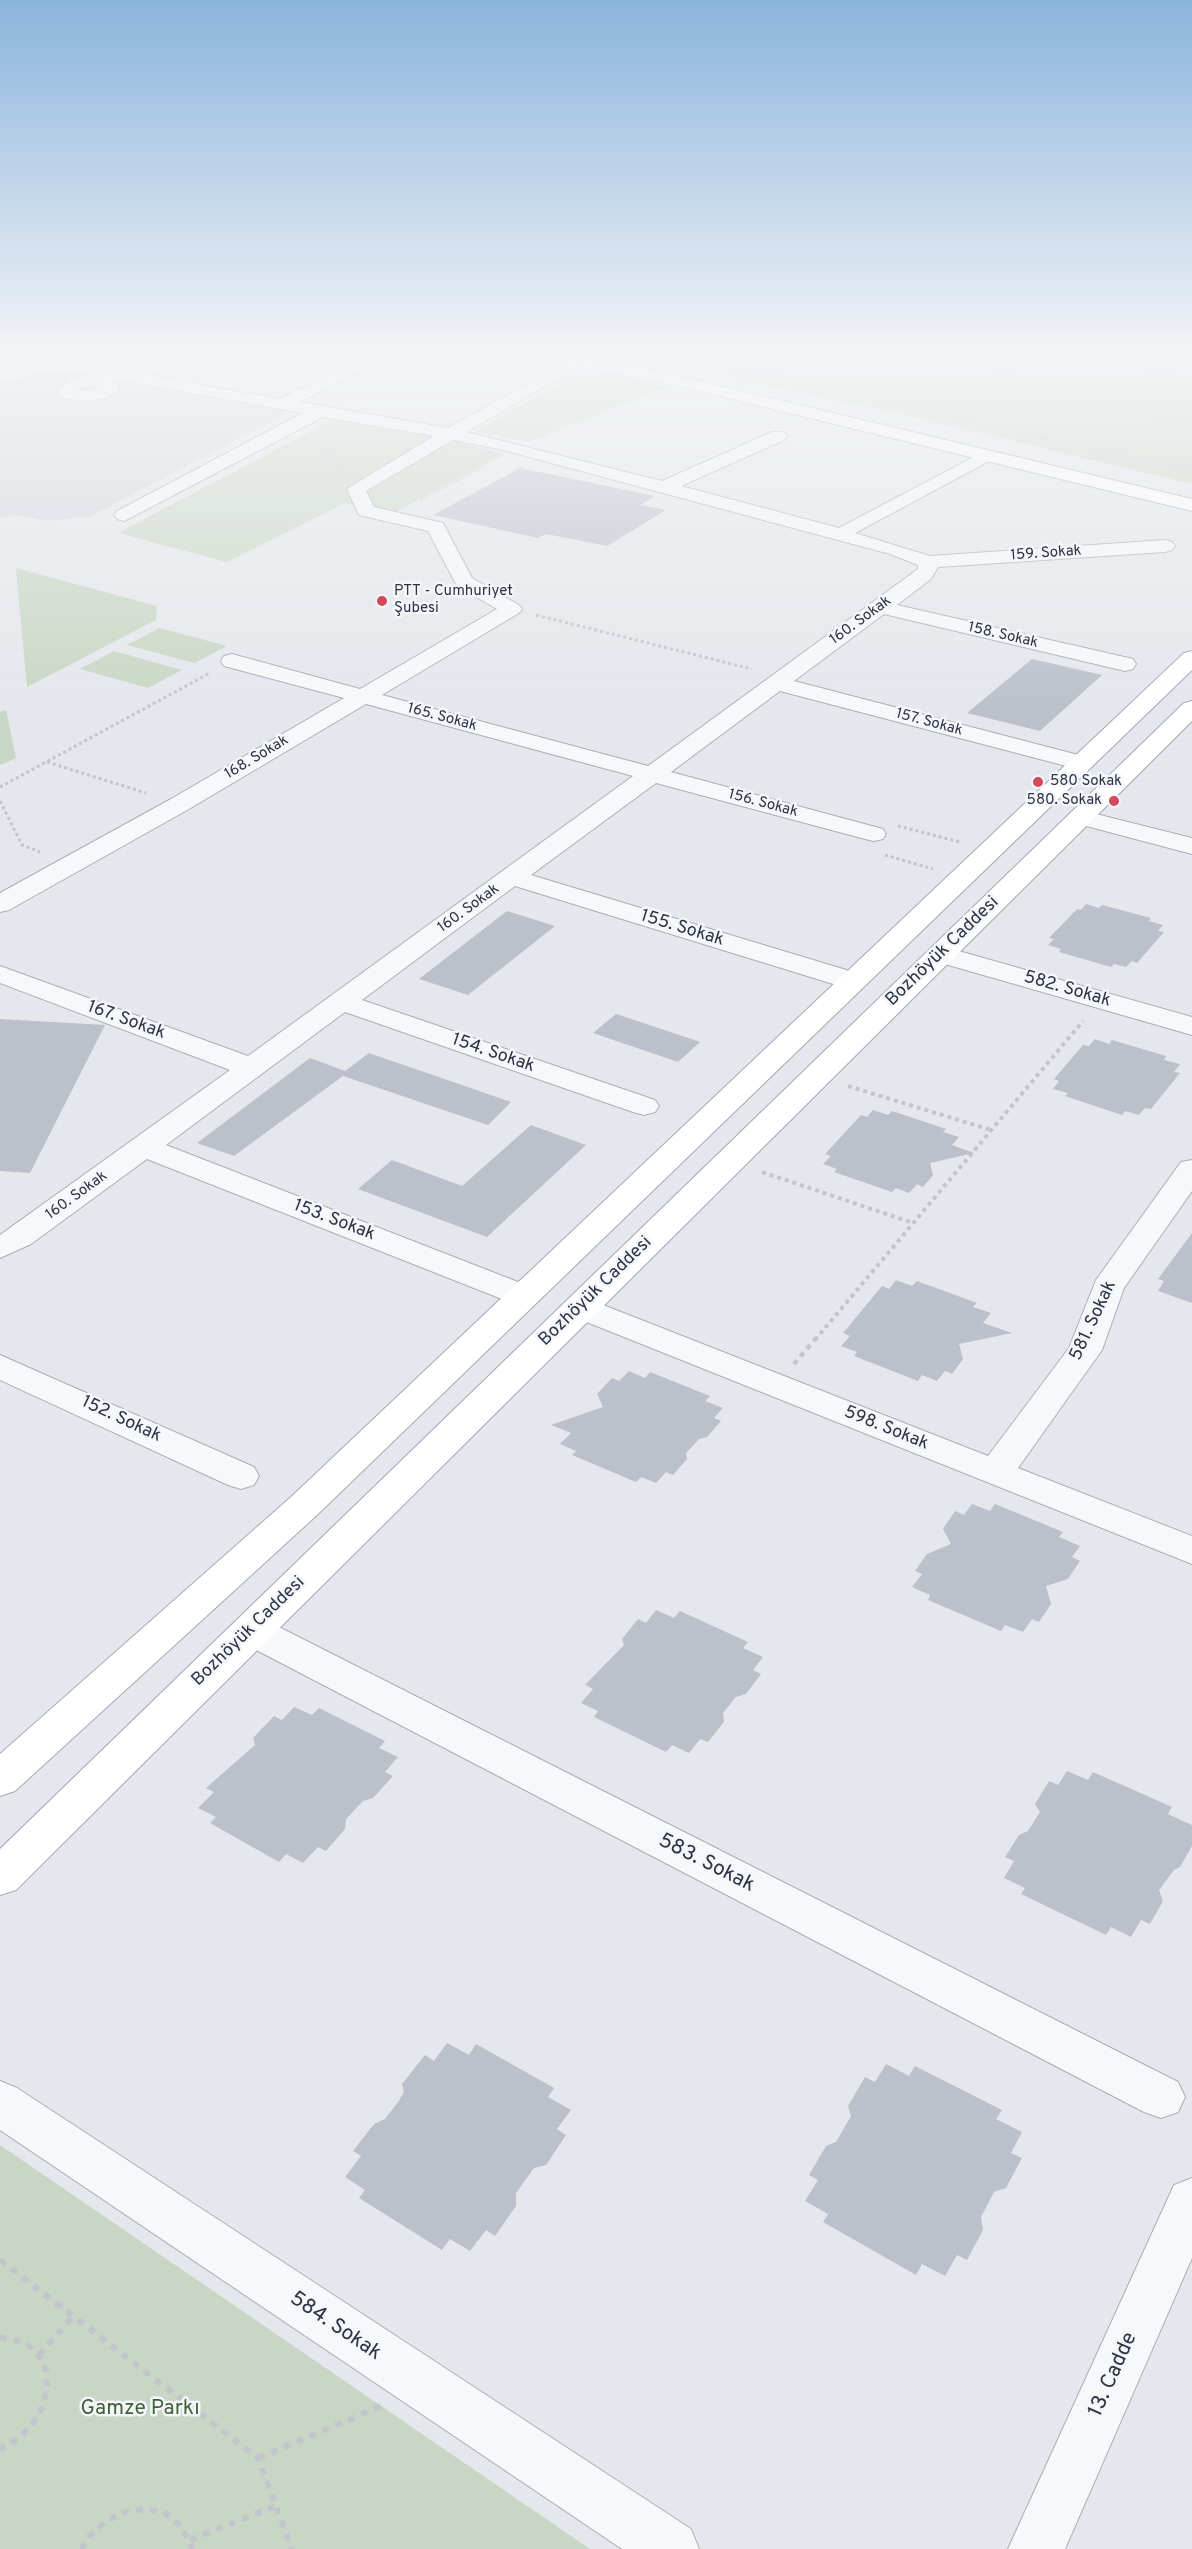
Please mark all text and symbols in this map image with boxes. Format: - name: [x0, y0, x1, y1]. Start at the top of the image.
- street label: 159. Sokak: [1010, 543, 1082, 565]
- place label: PTT - Cumhuriyet Şubesi: [394, 583, 513, 618]
- street label: 160. Sokak: [827, 593, 895, 649]
- marker: PTT - Cumhuriyet Şubesi: [375, 594, 389, 608]
- street label: 158. Sokak: [966, 619, 1040, 653]
- street label: 165. Sokak: [405, 700, 479, 736]
- street label: 157. Sokak: [894, 705, 964, 741]
- street label: 168. Sokak: [222, 732, 292, 784]
- place label: 580 Sokak: [1050, 773, 1122, 791]
- marker: 580 Sokak: [1031, 775, 1045, 789]
- street label: 156. Sokak: [726, 786, 800, 822]
- place label: 580. Sokak: [1027, 792, 1102, 810]
- marker: 580. Sokak: [1107, 794, 1121, 808]
- street label: 160. Sokak: [435, 881, 503, 937]
- street label: Bozhöyük Caddesi: [882, 892, 1004, 1012]
- street label: 155. Sokak: [638, 906, 726, 952]
- street label: 582. Sokak: [1021, 967, 1113, 1013]
- street label: 167. Sokak: [84, 997, 168, 1045]
- street label: 154. Sokak: [449, 1030, 537, 1078]
- street label: 160. Sokak: [43, 1168, 111, 1224]
- street label: 153. Sokak: [290, 1196, 378, 1246]
- street label: Bozhöyük Caddesi: [535, 1232, 657, 1352]
- street label: 581. Sokak: [1066, 1278, 1122, 1364]
- street label: 152. Sokak: [78, 1392, 164, 1448]
- street label: 598. Sokak: [840, 1402, 932, 1456]
- street label: Bozhöyük Caddesi: [188, 1572, 310, 1692]
- street label: 583. Sokak: [654, 1829, 758, 1899]
- street label: 584. Sokak: [284, 2287, 386, 2367]
- street label: 13. Cadde: [1084, 2329, 1144, 2421]
- park label: Gamze Parkı: [80, 2397, 200, 2423]

